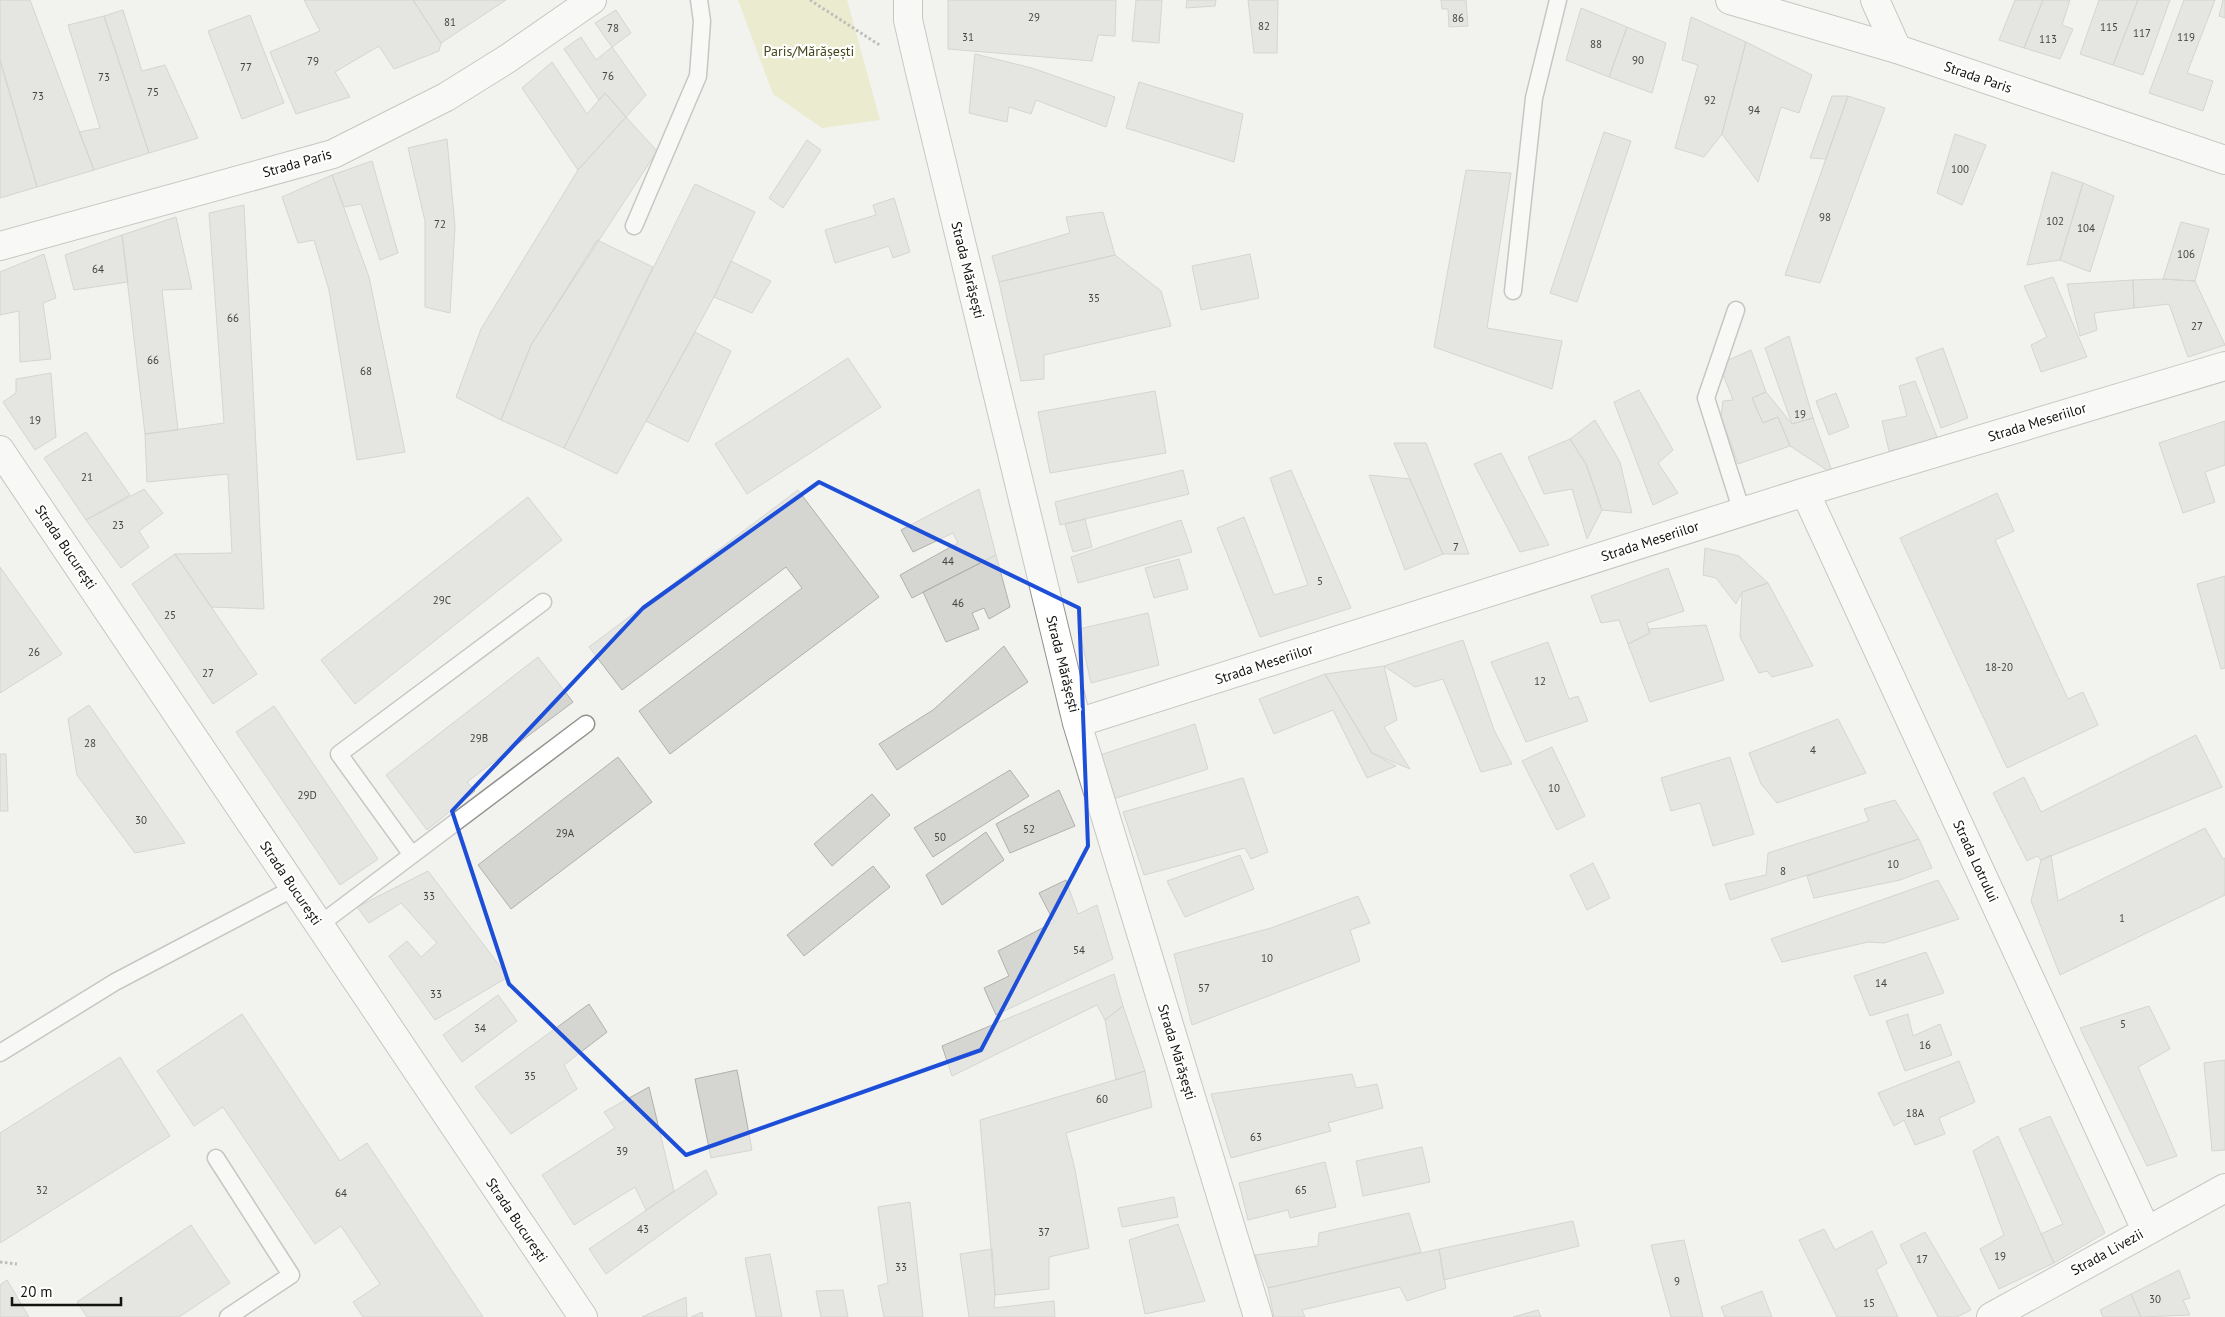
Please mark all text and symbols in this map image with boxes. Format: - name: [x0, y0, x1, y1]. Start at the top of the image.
- house number: 29: [1028, 10, 1040, 24]
- house number: 86: [1452, 11, 1464, 25]
- house number: 81: [444, 15, 456, 29]
- house number: 82: [1258, 19, 1270, 33]
- house number: 115: [2100, 20, 2118, 34]
- house number: 78: [607, 21, 619, 35]
- house number: 117: [2133, 26, 2151, 40]
- house number: 31: [962, 30, 974, 44]
- house number: 119: [2177, 30, 2195, 44]
- house number: 113: [2039, 32, 2057, 46]
- house number: 88: [1590, 37, 1602, 51]
- park label: Paris/Mărășești: [764, 42, 854, 60]
- house number: 90: [1632, 53, 1644, 67]
- house number: 79: [307, 54, 319, 68]
- street label: Strada Paris: [1942, 57, 2014, 97]
- house number: 77: [240, 60, 252, 74]
- house number: 76: [602, 69, 614, 83]
- house number: 73: [98, 70, 110, 84]
- house number: 75: [147, 85, 159, 99]
- house number: 73: [32, 89, 44, 103]
- house number: 92: [1704, 93, 1716, 107]
- house number: 94: [1748, 103, 1760, 117]
- street label: Strada Paris: [260, 145, 334, 181]
- house number: 100: [1951, 162, 1969, 176]
- house number: 98: [1819, 210, 1831, 224]
- house number: 102: [2046, 214, 2064, 228]
- house number: 72: [434, 217, 446, 231]
- street label: Strada Mărășești: [947, 220, 989, 320]
- house number: 104: [2077, 221, 2095, 235]
- house number: 106: [2177, 247, 2195, 261]
- house number: 64: [92, 262, 104, 276]
- house number: 35: [1088, 291, 1100, 305]
- house number: 66: [227, 311, 239, 325]
- house number: 27: [2191, 319, 2203, 333]
- house number: 66: [147, 353, 159, 367]
- house number: 68: [360, 364, 372, 378]
- street label: Strada Meseriilor: [1986, 398, 2089, 446]
- house number: 19: [1794, 407, 1806, 421]
- house number: 19: [29, 413, 41, 427]
- house number: 21: [81, 470, 93, 484]
- street label: Strada București: [31, 501, 101, 593]
- street label: Strada Meseriilor: [1599, 517, 1701, 565]
- house number: 23: [112, 518, 124, 532]
- house number: 7: [1453, 540, 1459, 554]
- house number: 44: [942, 554, 954, 568]
- house number: 5: [1317, 574, 1323, 588]
- house number: 29C: [433, 593, 451, 607]
- house number: 46: [952, 596, 964, 610]
- house number: 25: [164, 608, 176, 622]
- street label: Strada Mărășești: [1042, 614, 1084, 714]
- street label: Strada Meseriilor: [1213, 640, 1315, 688]
- house number: 26: [28, 645, 40, 659]
- house number: 18-20: [1985, 660, 2013, 674]
- house number: 27: [202, 666, 214, 680]
- house number: 12: [1534, 674, 1546, 688]
- house number: 29B: [470, 731, 488, 745]
- house number: 28: [84, 736, 96, 750]
- house number: 4: [1810, 743, 1816, 757]
- house number: 10: [1548, 781, 1560, 795]
- house number: 29D: [297, 788, 317, 802]
- house number: 30: [135, 813, 147, 827]
- street label: Strada Lotrului: [1949, 817, 2003, 905]
- house number: 52: [1023, 822, 1035, 836]
- house number: 29A: [556, 826, 575, 840]
- house number: 50: [934, 830, 946, 844]
- street label: Strada București: [256, 837, 326, 929]
- house number: 10: [1887, 857, 1899, 871]
- house number: 8: [1780, 864, 1786, 878]
- house number: 33: [423, 889, 435, 903]
- house number: 1: [2119, 911, 2125, 925]
- house number: 54: [1073, 943, 1085, 957]
- house number: 10: [1261, 951, 1273, 965]
- house number: 14: [1875, 976, 1887, 990]
- house number: 57: [1198, 981, 1210, 995]
- house number: 33: [430, 987, 442, 1001]
- street label: Strada Mărășești: [1154, 1002, 1200, 1102]
- house number: 5: [2120, 1017, 2126, 1031]
- house number: 34: [474, 1021, 486, 1035]
- house number: 16: [1919, 1038, 1931, 1052]
- house number: 35: [524, 1069, 536, 1083]
- house number: 60: [1096, 1092, 1108, 1106]
- house number: 18A: [1906, 1106, 1925, 1120]
- house number: 63: [1250, 1130, 1262, 1144]
- house number: 39: [616, 1144, 628, 1158]
- street label: Strada București: [482, 1174, 552, 1266]
- house number: 32: [36, 1183, 48, 1197]
- house number: 65: [1295, 1183, 1307, 1197]
- house number: 64: [335, 1186, 347, 1200]
- house number: 43: [637, 1222, 649, 1236]
- house number: 37: [1038, 1225, 1050, 1239]
- street label: Strada Livezii: [2067, 1225, 2147, 1279]
- house number: 19: [1994, 1249, 2006, 1263]
- house number: 17: [1916, 1252, 1928, 1266]
- house number: 33: [895, 1260, 907, 1274]
- scale bar: [12, 1274, 121, 1306]
- house number: 9: [1674, 1274, 1680, 1288]
- text: 20 m: [20, 1282, 53, 1301]
- house number: 30: [2149, 1292, 2161, 1306]
- house number: 15: [1863, 1296, 1875, 1310]

